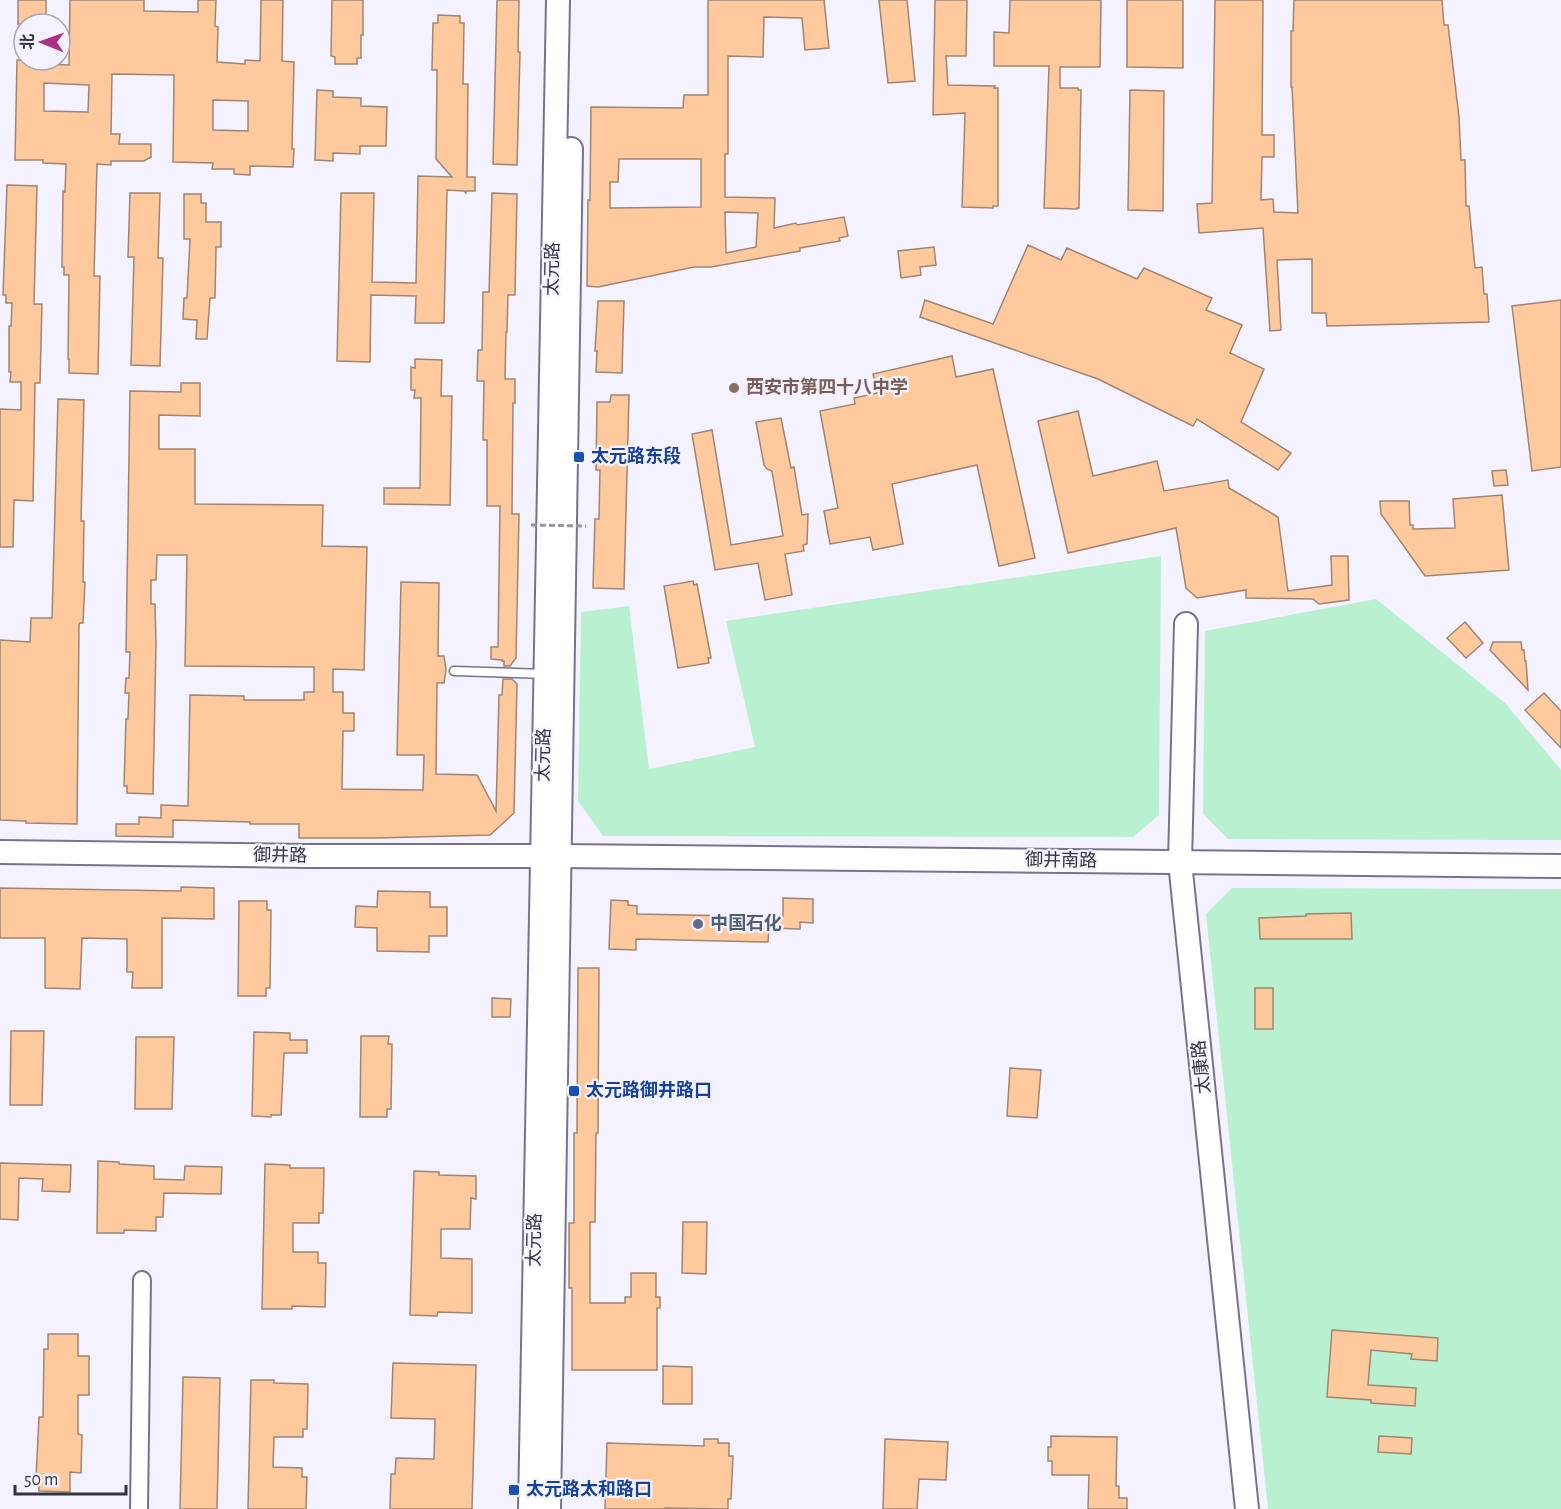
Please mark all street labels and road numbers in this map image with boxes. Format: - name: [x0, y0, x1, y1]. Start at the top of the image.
- street label: 太元路: [542, 242, 562, 296]
- street label: 太元路: [533, 728, 553, 782]
- street label: 御井路: [253, 845, 307, 865]
- street label: 御井南路: [1025, 849, 1097, 871]
- street label: 太康路: [1188, 1039, 1214, 1095]
- street label: 太元路: [524, 1213, 544, 1267]

